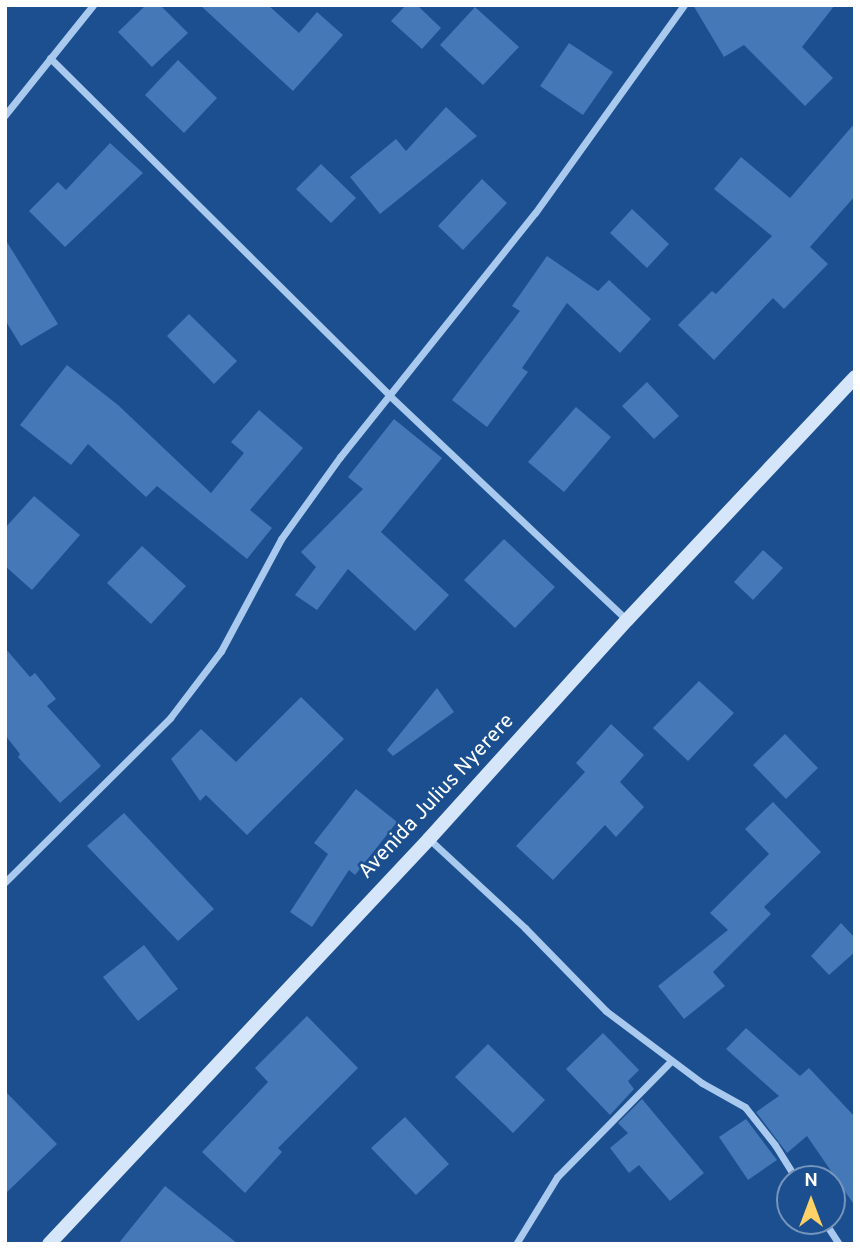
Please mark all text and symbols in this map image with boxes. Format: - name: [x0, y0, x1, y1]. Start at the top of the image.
- street label: Avenida Julius Nyerere: [354, 709, 520, 885]
- north arrow: [776, 1165, 846, 1235]
- text: N: [804, 1169, 818, 1193]

